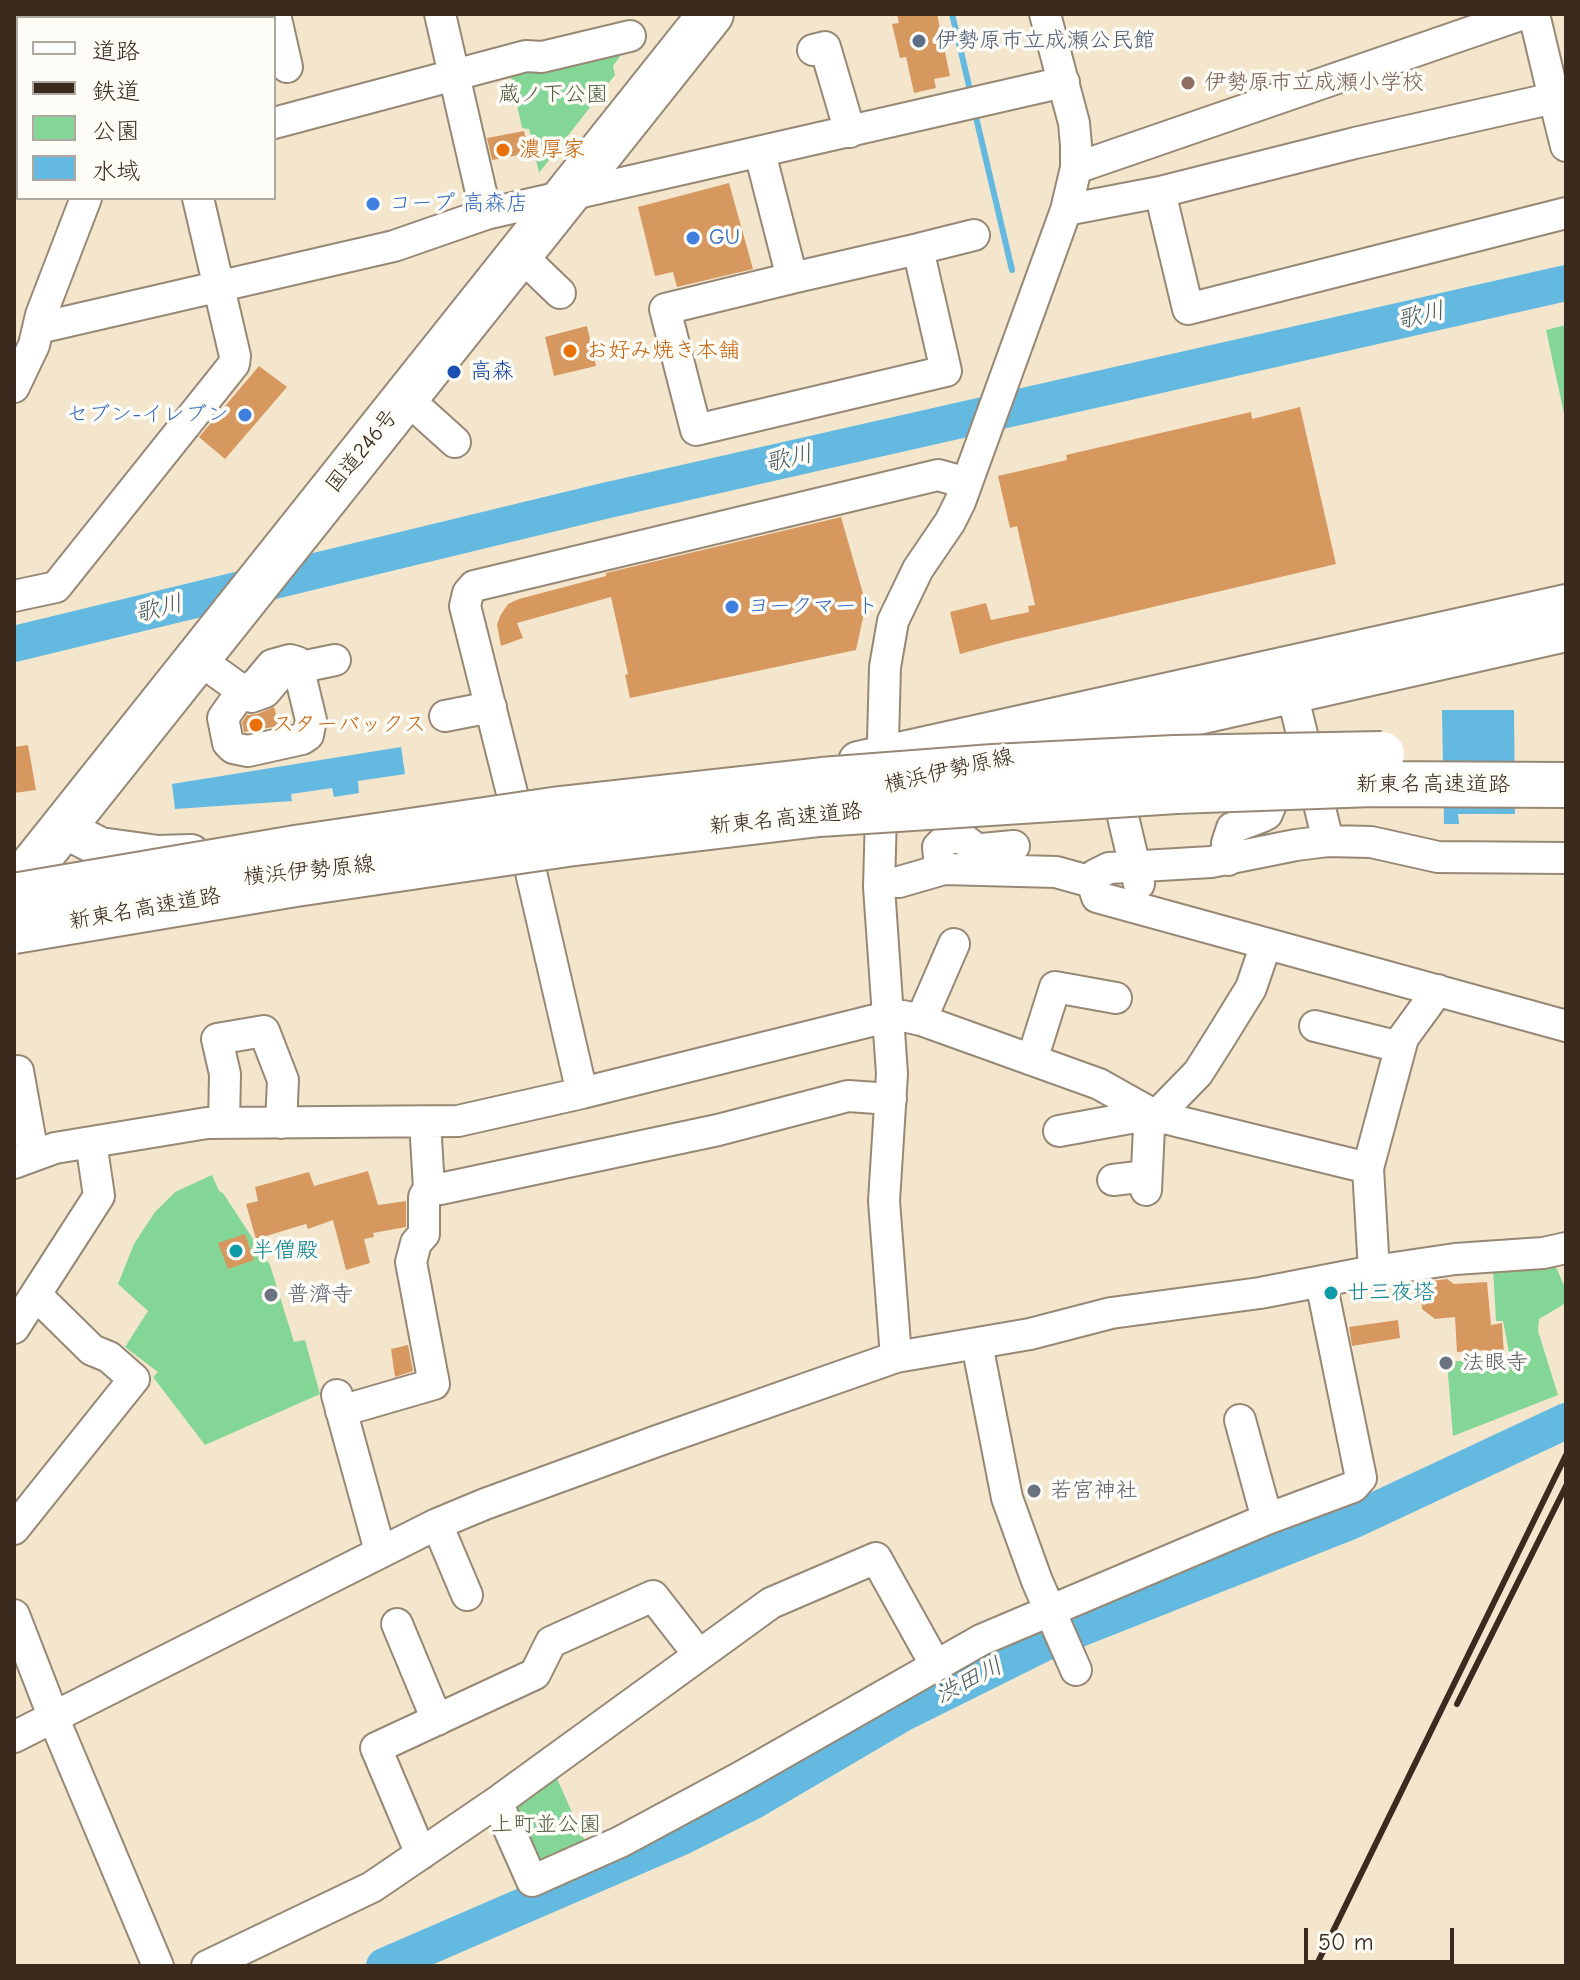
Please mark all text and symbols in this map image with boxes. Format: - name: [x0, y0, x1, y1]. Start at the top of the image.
- legend: [16, 16, 276, 200]
- place label: 伊勢原市立成瀬公民館: [935, 28, 1155, 54]
- marker: 伊勢原市立成瀬公民館: [910, 32, 928, 50]
- text: 道路: [92, 37, 140, 65]
- place label: 伊勢原市立成瀬小学校: [1204, 70, 1424, 96]
- marker: 伊勢原市立成瀬小学校: [1179, 74, 1197, 92]
- text: 鉄道: [92, 77, 140, 105]
- park label: 蔵ノ下公園: [498, 82, 608, 108]
- text: 公園: [92, 117, 140, 145]
- place label: 濃厚家: [519, 137, 585, 163]
- marker: 濃厚家: [494, 141, 512, 159]
- text: 水域: [92, 157, 140, 185]
- place label: コープ 高森店: [389, 191, 528, 217]
- marker: コープ 高森店: [364, 195, 382, 213]
- place label: GU: [709, 225, 740, 251]
- marker: GU: [684, 229, 702, 247]
- water label: 歌川: [1394, 297, 1448, 335]
- place label: お好み焼き本舗: [586, 338, 740, 364]
- marker: お好み焼き本舗: [561, 342, 579, 360]
- place label: 高森: [470, 359, 514, 385]
- marker: 高森: [445, 363, 463, 381]
- place label: セブン-イレブン: [66, 402, 229, 428]
- street label: 国道246号: [320, 404, 404, 498]
- marker: セブン-イレブン: [236, 406, 254, 424]
- water label: 歌川: [762, 440, 816, 478]
- water label: 歌川: [132, 589, 186, 629]
- place label: ヨークマート: [748, 594, 879, 620]
- marker: ヨークマート: [723, 598, 741, 616]
- place label: スターバックス: [272, 712, 426, 738]
- marker: スターバックス: [247, 716, 265, 734]
- street label: 横浜伊勢原線: [882, 743, 1016, 799]
- street label: 新東名高速道路: [1356, 772, 1510, 798]
- street label: 新東名高速道路: [708, 798, 864, 840]
- street label: 横浜伊勢原線: [242, 851, 376, 891]
- street label: 新東名高速道路: [67, 883, 223, 935]
- place label: 半僧殿: [252, 1238, 318, 1264]
- marker: 半僧殿: [227, 1242, 245, 1260]
- place label: 廿三夜塔: [1347, 1280, 1435, 1306]
- place label: 普濟寺: [287, 1282, 353, 1308]
- marker: 廿三夜塔: [1322, 1284, 1340, 1302]
- marker: 普濟寺: [262, 1286, 280, 1304]
- place label: 法眼寺: [1462, 1350, 1528, 1376]
- marker: 法眼寺: [1437, 1354, 1455, 1372]
- place label: 若宮神社: [1050, 1478, 1138, 1504]
- marker: 若宮神社: [1025, 1482, 1043, 1500]
- water label: 渋田川: [930, 1652, 1008, 1710]
- park label: 上町並公園: [491, 1812, 601, 1838]
- scale bar: [1308, 1912, 1458, 1962]
- text: 50 m: [1318, 1928, 1374, 1956]

